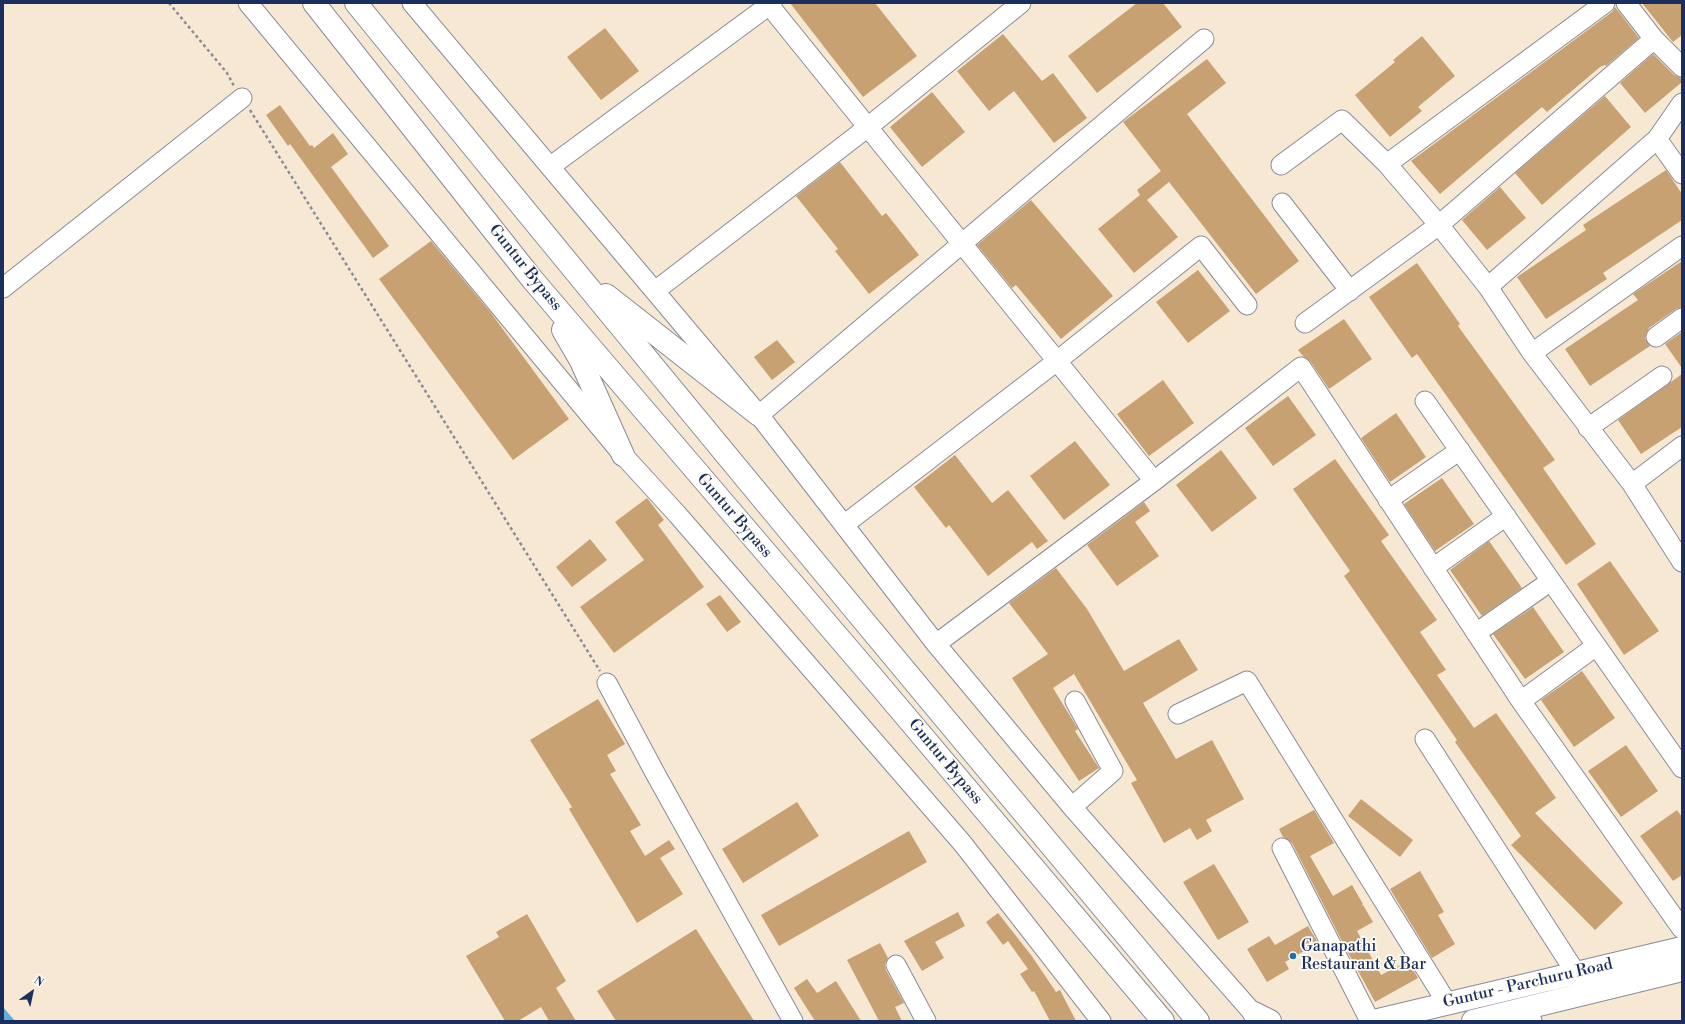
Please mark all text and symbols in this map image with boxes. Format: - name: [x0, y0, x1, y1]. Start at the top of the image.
- street label: Guntur Bypass: [484, 221, 566, 315]
- street label: Guntur Bypass: [692, 470, 776, 562]
- street label: Guntur Bypass: [904, 715, 986, 809]
- place label: Ganapathi Restaurant & Bar: [1301, 937, 1426, 975]
- marker: Ganapathi Restaurant & Bar: [1288, 951, 1298, 961]
- street label: Guntur - Parchuru Road: [1441, 955, 1615, 1013]
- north arrow: [12, 972, 52, 1012]
- text: N: [31, 974, 46, 990]

